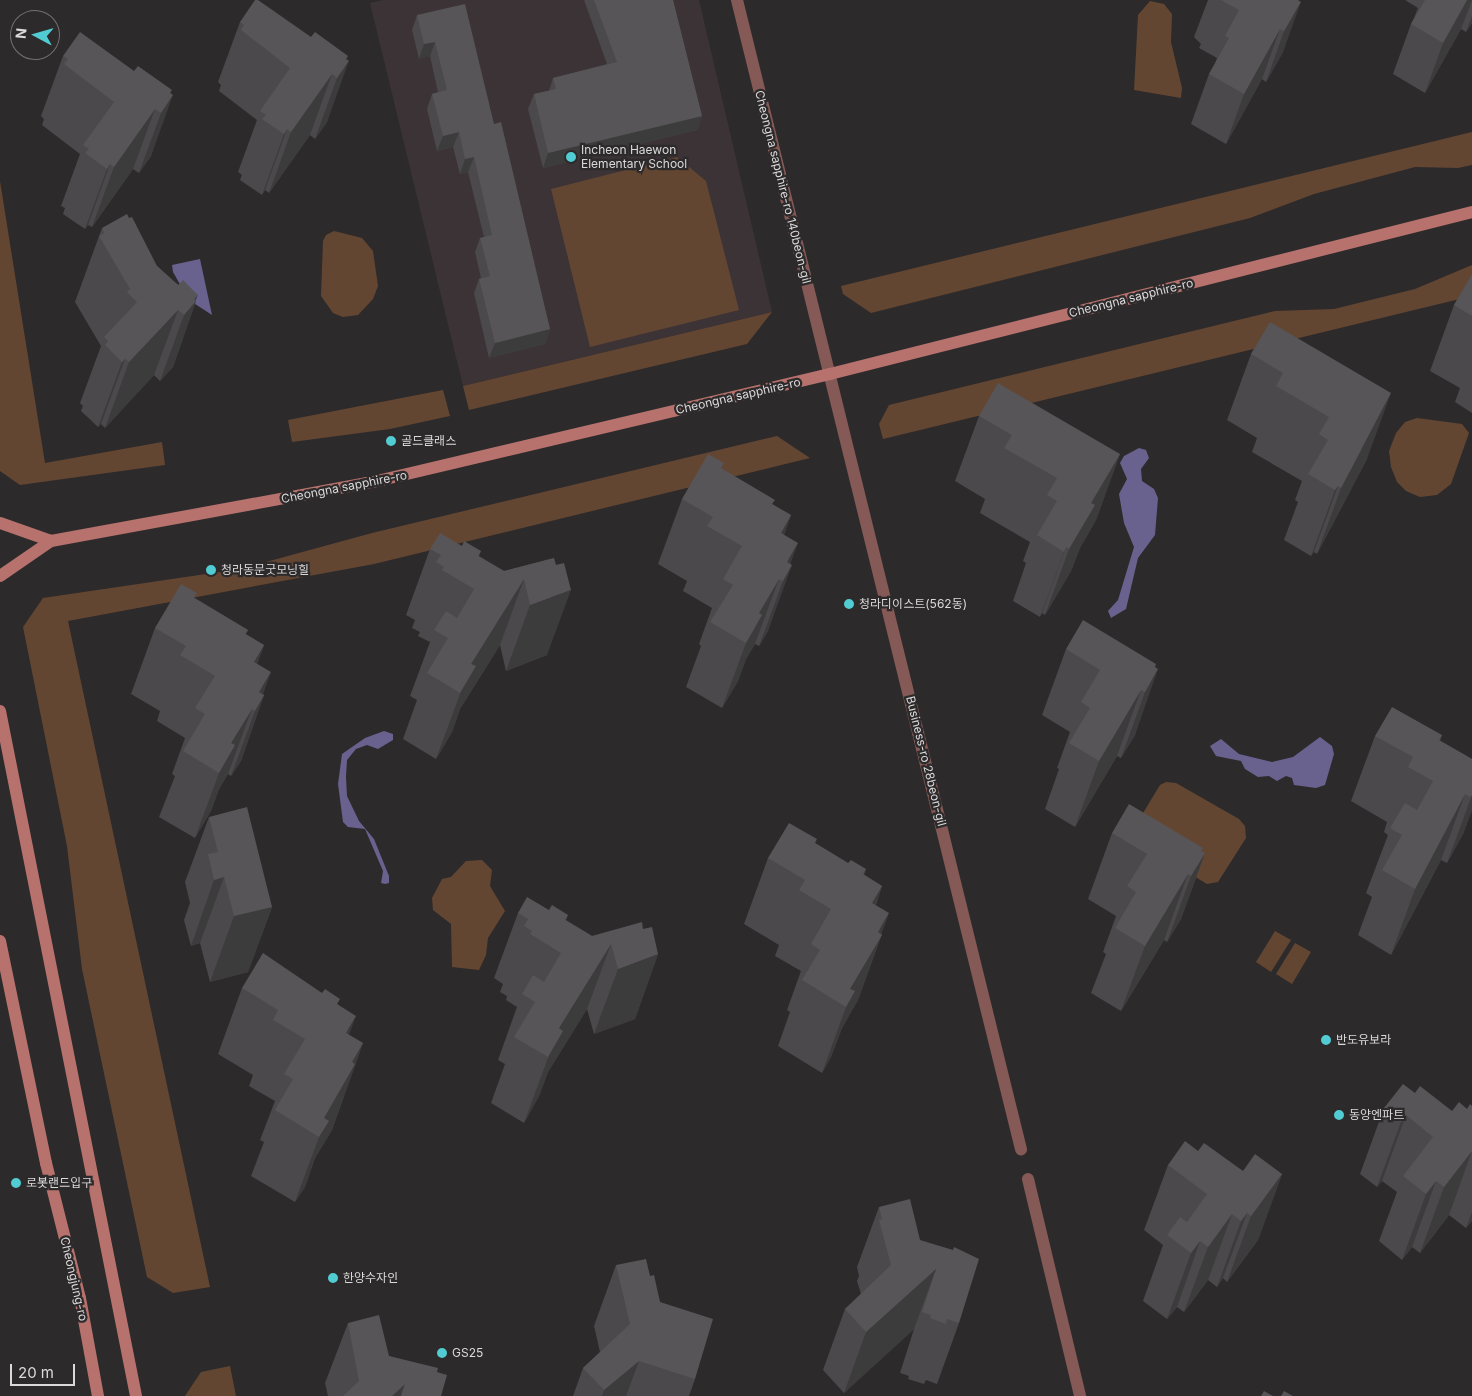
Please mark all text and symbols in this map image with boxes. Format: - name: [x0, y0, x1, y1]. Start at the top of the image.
- north arrow: [10, 10, 60, 60]
- text: N: [12, 27, 30, 40]
- street label: Cheongna sapphire-ro 140beon-gil: [752, 89, 814, 285]
- place label: Incheon Haewon Elementary School: [581, 143, 687, 171]
- marker: Incheon Haewon Elementary School: [565, 151, 577, 163]
- street label: Cheongna sapphire-ro: [1067, 276, 1195, 320]
- street label: Cheongna sapphire-ro: [674, 375, 802, 417]
- place label: 골드클래스: [401, 434, 456, 448]
- marker: 골드클래스: [385, 435, 397, 447]
- street label: Cheongna sapphire-ro: [280, 468, 408, 506]
- place label: 청라동문굿모닝힐: [221, 563, 309, 577]
- marker: 청라동문굿모닝힐: [205, 564, 217, 576]
- place label: 청라디이스트(562동): [859, 597, 967, 611]
- marker: 청라디이스트(562동): [843, 598, 855, 610]
- street label: Business-ro 28beon-gil: [903, 695, 949, 827]
- place label: 반도유보라: [1336, 1033, 1391, 1047]
- marker: 반도유보라: [1320, 1034, 1332, 1046]
- place label: 동양엔파트: [1349, 1108, 1404, 1122]
- marker: 동양엔파트: [1333, 1109, 1345, 1121]
- place label: 로봇랜드입구: [26, 1176, 92, 1190]
- marker: 로봇랜드입구: [10, 1177, 22, 1189]
- street label: Cheongjung-ro: [57, 1235, 91, 1323]
- place label: 한양수자인: [343, 1271, 398, 1285]
- marker: 한양수자인: [327, 1272, 339, 1284]
- place label: GS25: [452, 1346, 483, 1360]
- marker: GS25: [436, 1347, 448, 1359]
- scale bar: [12, 1354, 78, 1386]
- text: 20 m: [18, 1363, 54, 1382]

